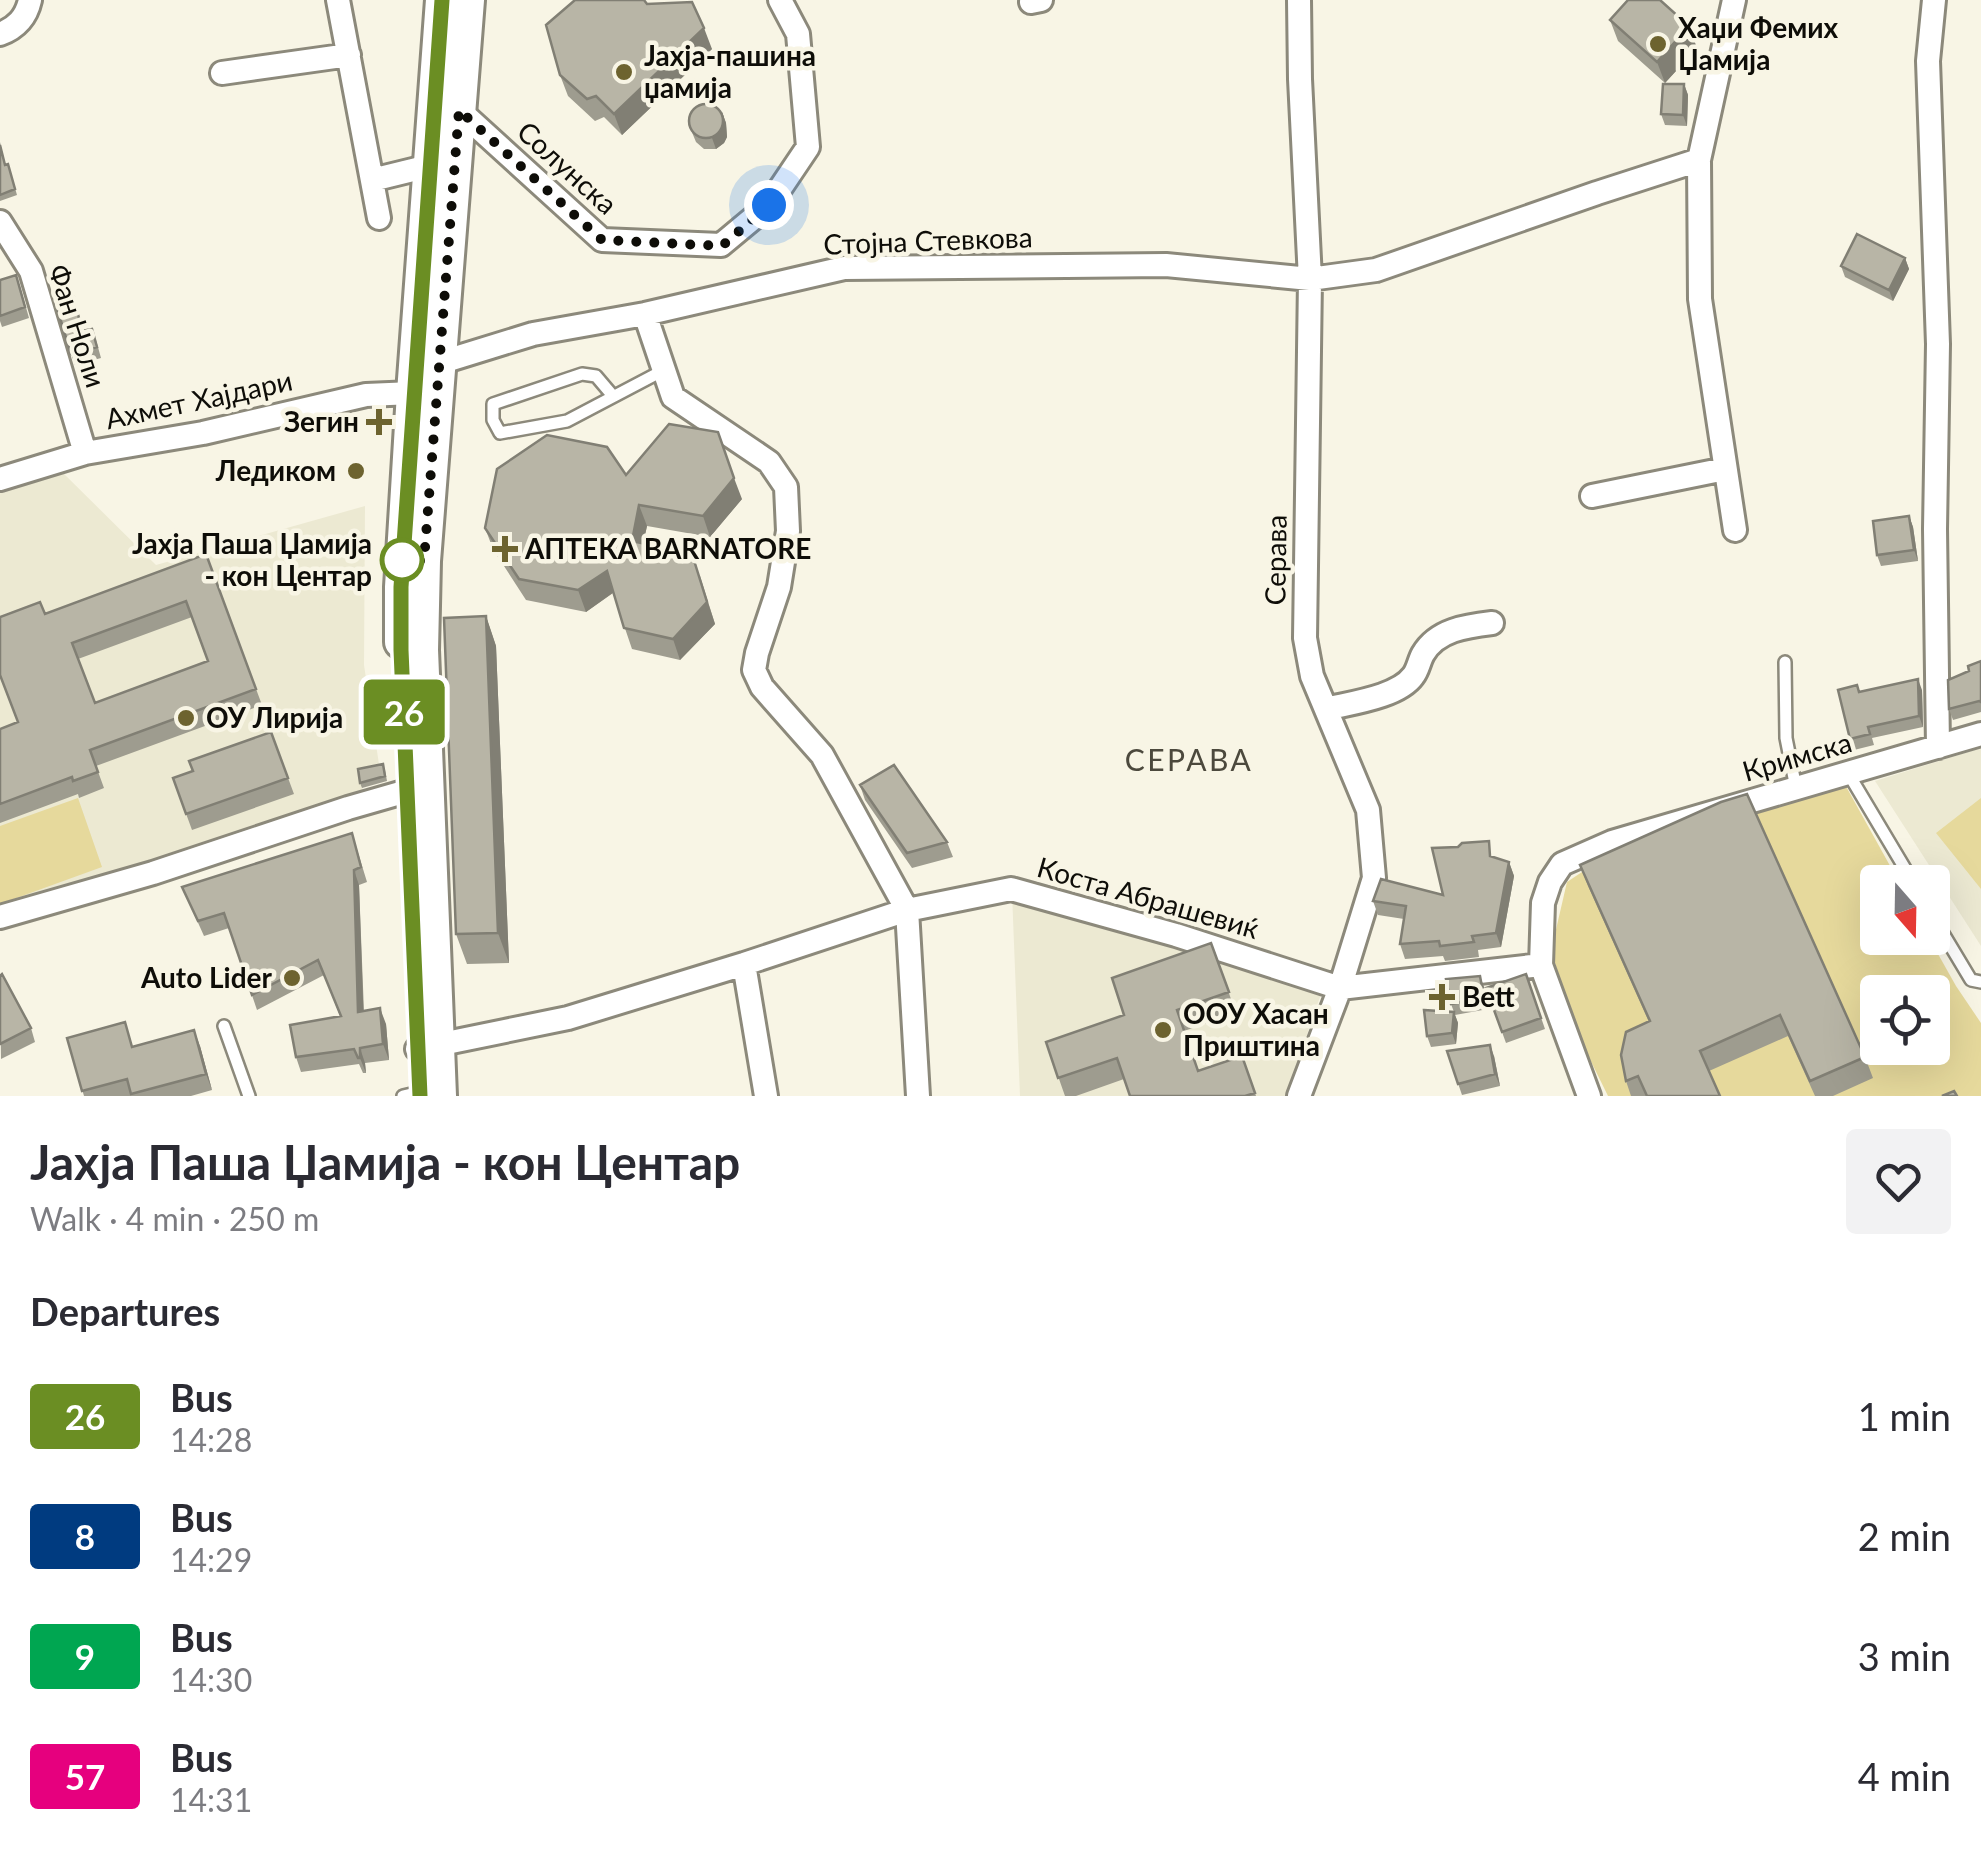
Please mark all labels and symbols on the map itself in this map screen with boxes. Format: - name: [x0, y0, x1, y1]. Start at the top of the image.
- place label: Хаџи Фемих Џамија: [1678, 10, 1839, 76]
- marker: Хаџи Фемих Џамија: [1647, 33, 1669, 55]
- place label: Јахја-пашина џамија: [644, 38, 816, 104]
- marker: Јахја-пашина џамија: [613, 61, 635, 83]
- street label: Солунска: [511, 114, 624, 221]
- your location: [744, 180, 794, 230]
- street label: Стојна Стевкова: [823, 219, 1033, 261]
- street label: Фан Ноли: [42, 260, 114, 391]
- street label: Ахмет Хајдари: [102, 363, 295, 435]
- place label: Зегин: [284, 404, 359, 438]
- marker: Зегин: [368, 411, 390, 433]
- place label: Ледиком: [215, 453, 336, 487]
- marker: Ледиком: [345, 460, 367, 482]
- street label: Серава: [1257, 514, 1293, 606]
- place label: Јахја Паша Џамија - кон Центар: [132, 526, 372, 592]
- place label: АПТЕКА BARNATORE: [524, 531, 811, 565]
- marker: АПТЕКА BARNATORE: [494, 538, 516, 560]
- marker: Јахја Паша Џамија - кон Центар: [381, 539, 423, 581]
- line badge: 26: [359, 680, 449, 744]
- place label: ОУ Лирија: [206, 700, 343, 734]
- marker: ОУ Лирија: [175, 707, 197, 729]
- street label: Кримска: [1738, 724, 1855, 788]
- district label: СЕРАВА: [1125, 741, 1253, 777]
- street label: Коста Абрашевиќ: [1034, 849, 1263, 945]
- north arrow: [1860, 865, 1950, 955]
- place label: Auto Lider: [140, 960, 273, 994]
- marker: Auto Lider: [281, 967, 303, 989]
- place label: Bett: [1462, 979, 1515, 1013]
- marker: Bett: [1431, 986, 1453, 1008]
- place label: ООУ Хасан Приштина: [1183, 996, 1329, 1062]
- marker: ООУ Хасан Приштина: [1152, 1019, 1174, 1041]

